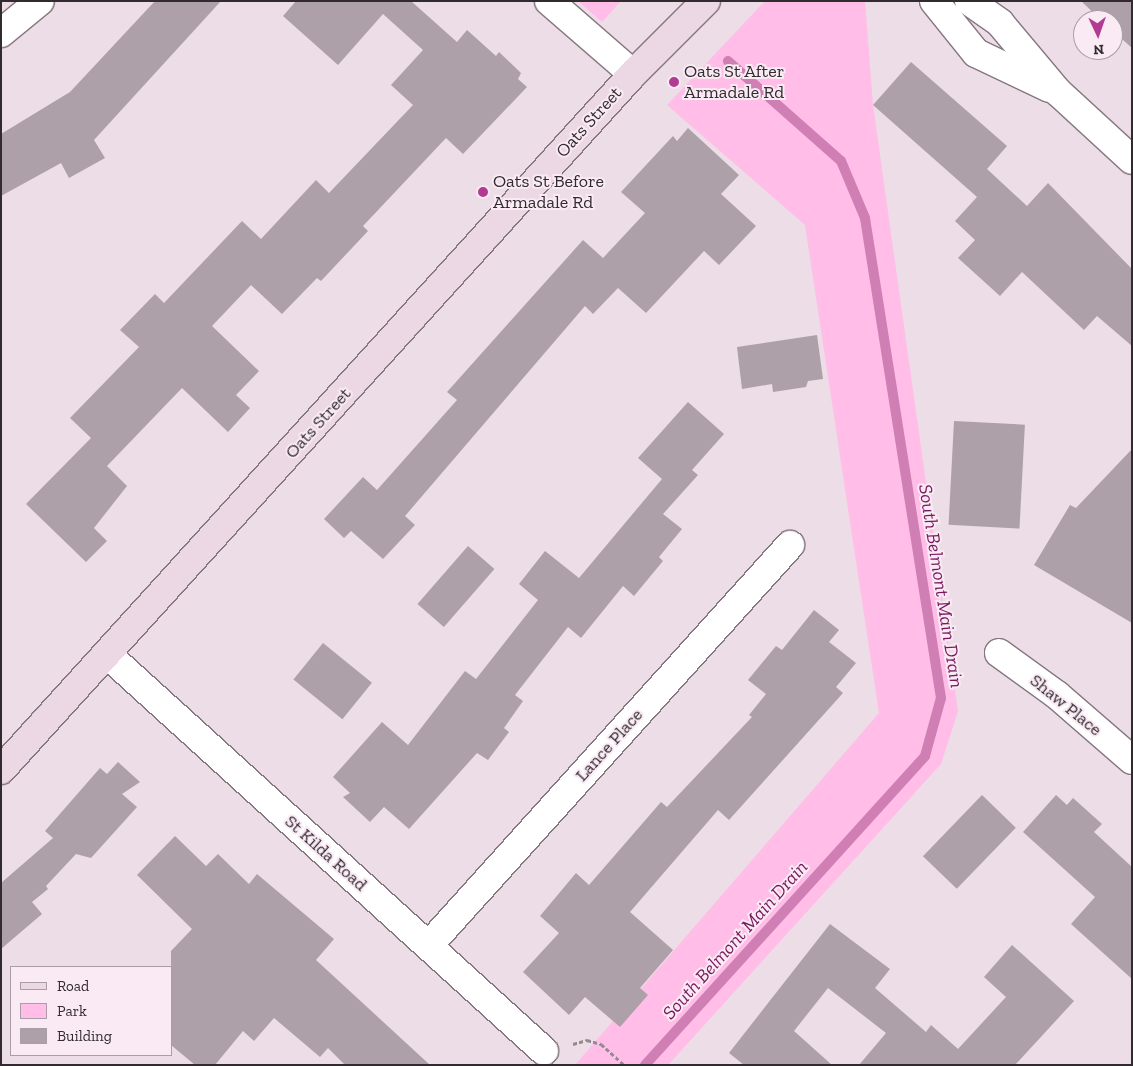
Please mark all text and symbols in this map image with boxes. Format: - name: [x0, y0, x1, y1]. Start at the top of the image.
- north arrow: [1073, 10, 1123, 60]
- text: N: [1093, 41, 1105, 58]
- place label: Oats St After Armadale Rd: [684, 61, 785, 104]
- marker: Oats St After Armadale Rd: [668, 76, 680, 88]
- street label: Oats Street: [552, 82, 626, 162]
- place label: Oats St Before Armadale Rd: [493, 171, 604, 213]
- marker: Oats St Before Armadale Rd: [477, 186, 489, 198]
- street label: Oats Street: [281, 383, 355, 463]
- water label: South Belmont Main Drain: [914, 482, 968, 690]
- street label: Shaw Place: [1026, 669, 1106, 741]
- street label: Lance Place: [571, 704, 647, 786]
- street label: St Kilda Road: [280, 810, 372, 896]
- water label: South Belmont Main Drain: [658, 856, 812, 1024]
- legend: [10, 966, 172, 1056]
- text: Road: [57, 977, 89, 995]
- text: Park: [57, 1002, 87, 1020]
- text: Building: [57, 1027, 112, 1045]

